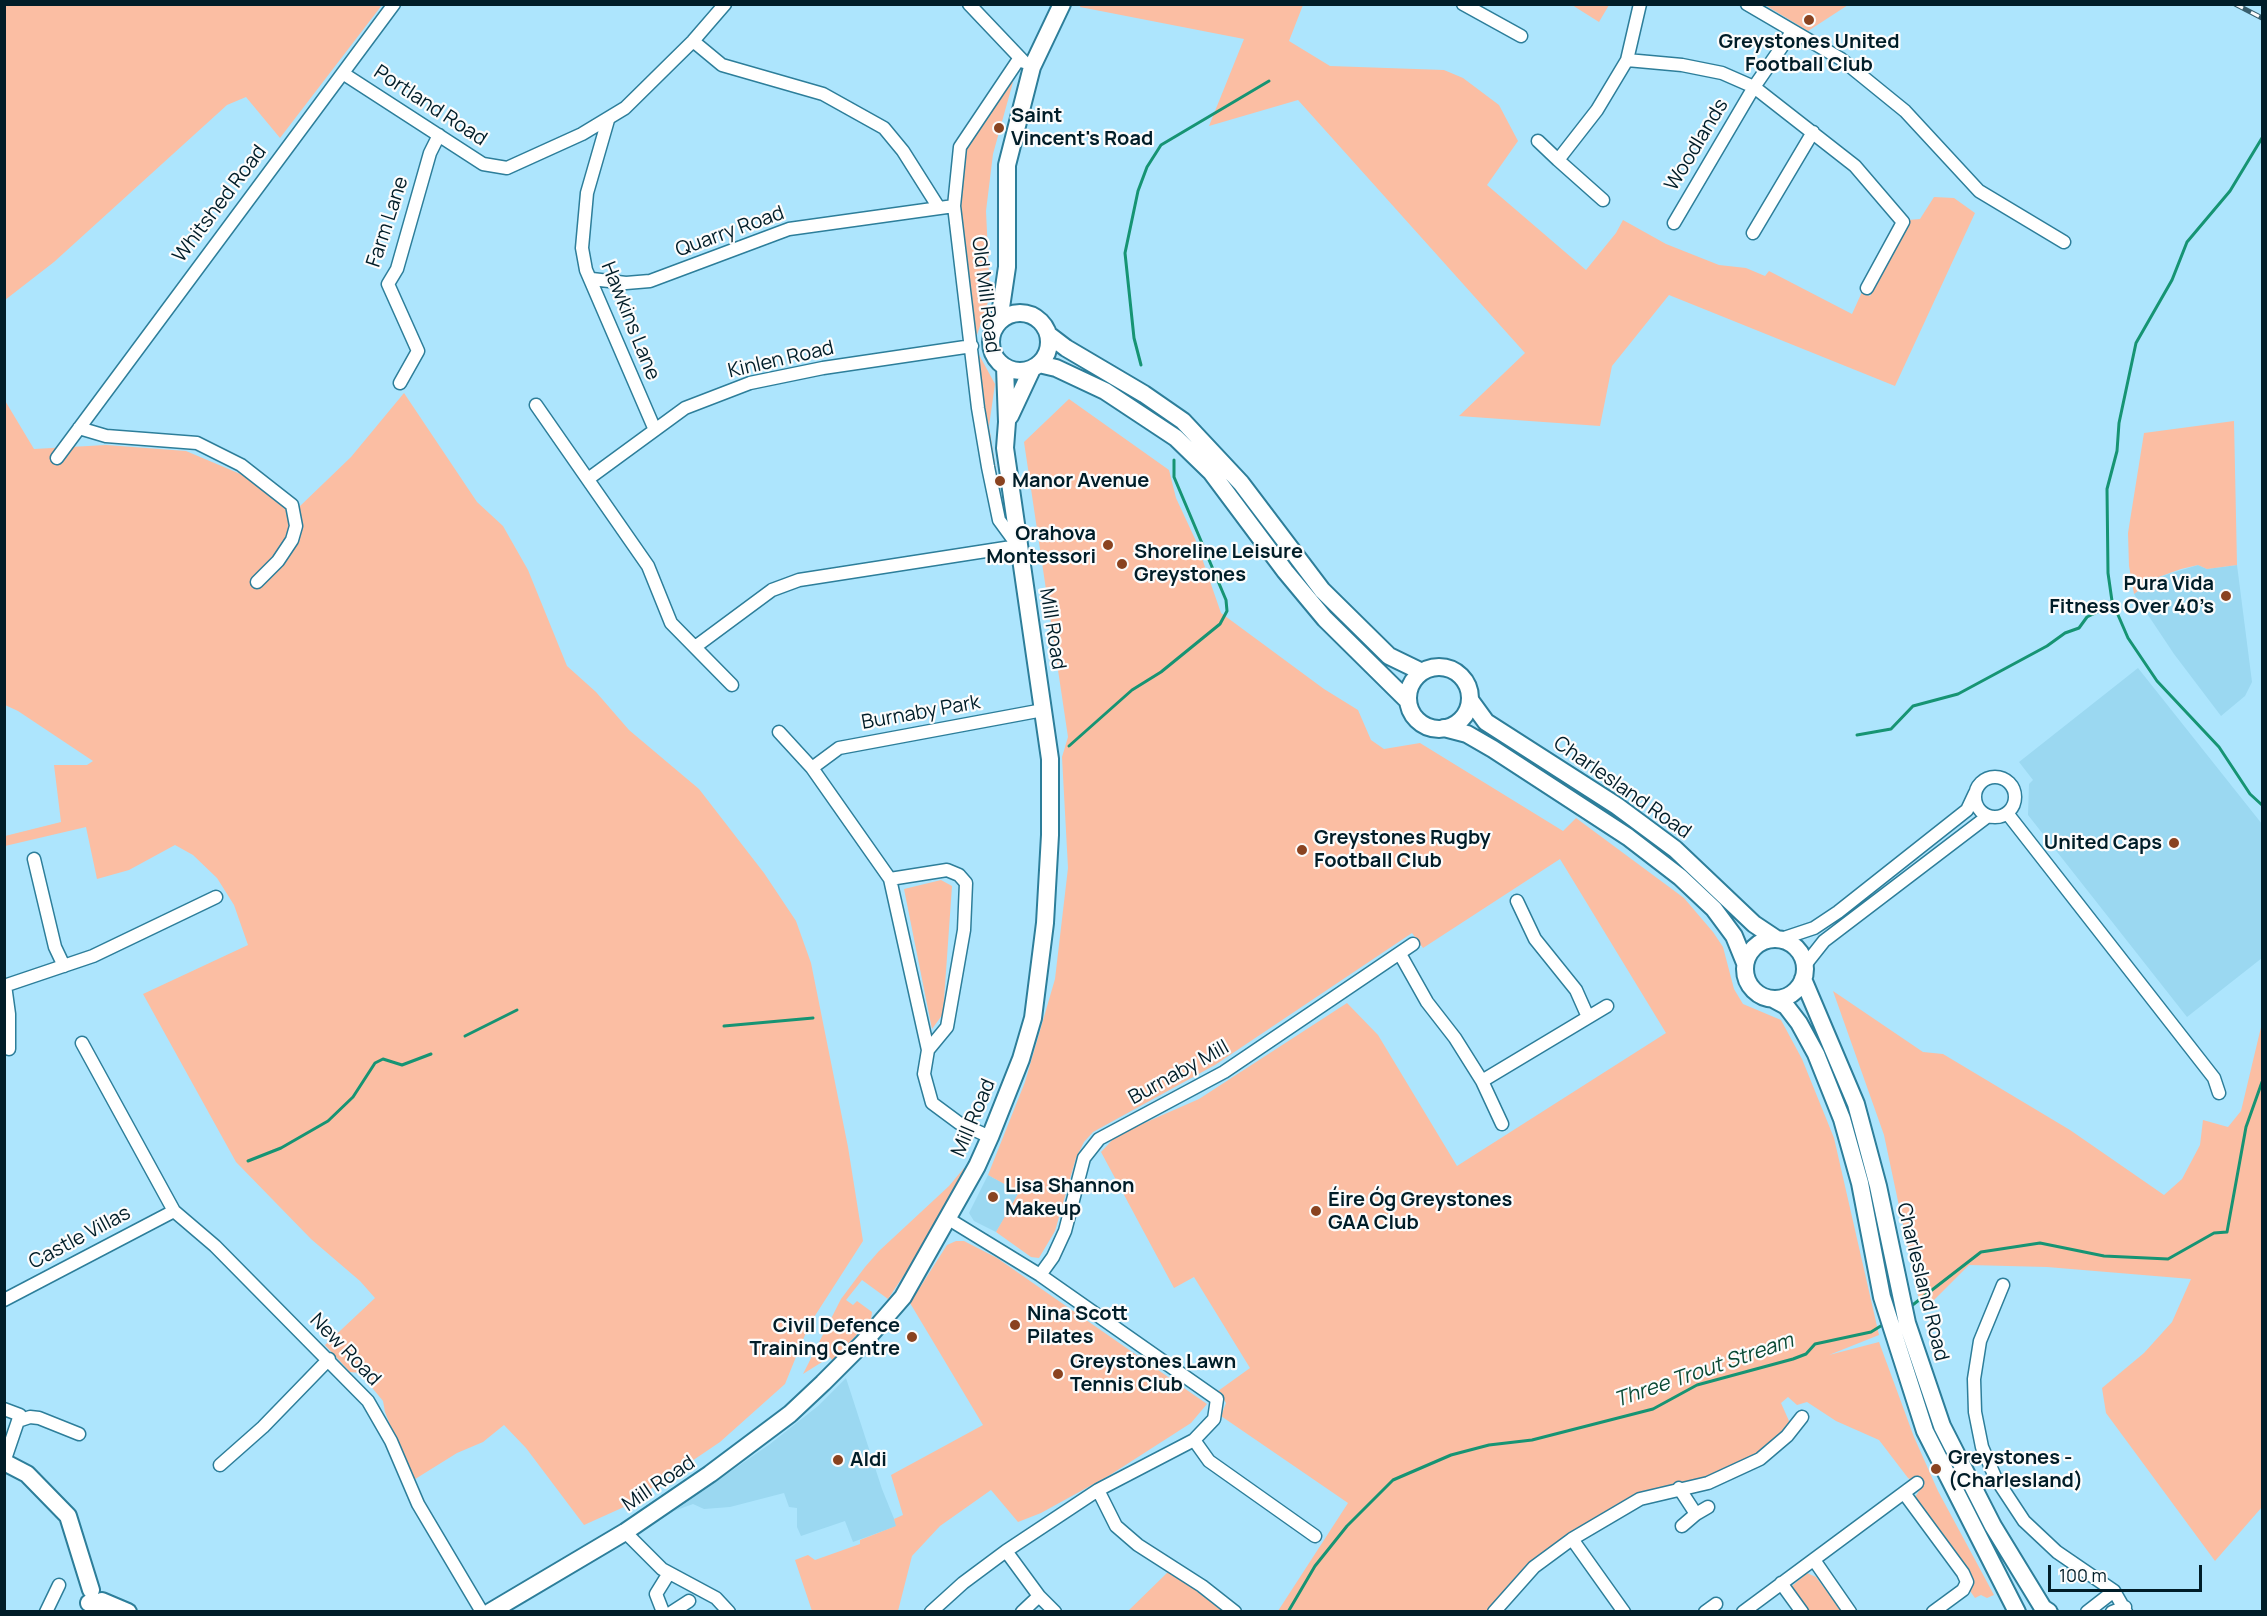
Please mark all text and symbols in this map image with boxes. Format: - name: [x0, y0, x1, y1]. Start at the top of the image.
- marker: Greystones United Football Club: [1802, 13, 1816, 27]
- place label: Greystones United Football Club: [1719, 30, 1899, 77]
- street label: Portland Road: [369, 61, 491, 151]
- street label: Woodlands: [1660, 95, 1734, 195]
- place label: Saint Vincent's Road: [1011, 104, 1153, 151]
- marker: Saint Vincent's Road: [992, 121, 1006, 135]
- street label: Whitshed Road: [168, 141, 272, 267]
- street label: Farm Lane: [362, 174, 414, 270]
- street label: Quarry Road: [672, 201, 788, 263]
- street label: Old Mill Road: [966, 235, 1004, 355]
- street label: Hawkins Lane: [595, 258, 665, 384]
- street label: Kinlen Road: [726, 336, 836, 384]
- place label: Manor Avenue: [1012, 469, 1149, 493]
- marker: Manor Avenue: [993, 474, 1007, 488]
- place label: Orahova Montessori: [986, 522, 1096, 569]
- marker: Orahova Montessori: [1101, 538, 1115, 552]
- place label: Shoreline Leisure Greystones: [1134, 540, 1303, 587]
- marker: Shoreline Leisure Greystones: [1115, 557, 1129, 571]
- place label: Pura Vida Fitness Over 40’s: [2049, 572, 2214, 619]
- street label: Mill Road: [1034, 587, 1070, 671]
- marker: Pura Vida Fitness Over 40’s: [2219, 589, 2233, 603]
- street label: Burnaby Park: [860, 691, 982, 735]
- street label: Charlesland Road: [1549, 732, 1695, 844]
- place label: Greystones Rugby Football Club: [1314, 826, 1491, 873]
- place label: United Caps: [2044, 831, 2162, 855]
- marker: United Caps: [2167, 836, 2181, 850]
- marker: Greystones Rugby Football Club: [1295, 843, 1309, 857]
- street label: Burnaby Mill: [1125, 1036, 1233, 1110]
- street label: Mill Road: [947, 1075, 1001, 1161]
- place label: Lisa Shannon Makeup: [1005, 1174, 1135, 1221]
- place label: Éire Óg Greystones GAA Club: [1328, 1188, 1512, 1235]
- marker: Lisa Shannon Makeup: [986, 1190, 1000, 1204]
- street label: Charlesland Road: [1891, 1200, 1953, 1364]
- street label: Castle Villas: [25, 1201, 135, 1275]
- marker: Éire Óg Greystones GAA Club: [1309, 1204, 1323, 1218]
- place label: Nina Scott Pilates: [1027, 1302, 1128, 1349]
- street label: New Road: [305, 1309, 385, 1391]
- place label: Civil Defence Training Centre: [750, 1314, 900, 1361]
- marker: Nina Scott Pilates: [1008, 1318, 1022, 1332]
- water label: Three Trout Stream: [1611, 1329, 1797, 1413]
- marker: Civil Defence Training Centre: [905, 1330, 919, 1344]
- place label: Greystones Lawn Tennis Club: [1070, 1350, 1236, 1397]
- marker: Greystones Lawn Tennis Club: [1051, 1367, 1065, 1381]
- place label: Greystones - (Charlesland): [1948, 1446, 2083, 1493]
- place label: Aldi: [850, 1448, 887, 1472]
- street label: Mill Road: [618, 1451, 700, 1517]
- marker: Aldi: [831, 1453, 845, 1467]
- marker: Greystones - (Charlesland): [1929, 1462, 1943, 1476]
- scale bar: [2051, 1553, 2206, 1591]
- text: 100 m: [2059, 1563, 2107, 1587]

